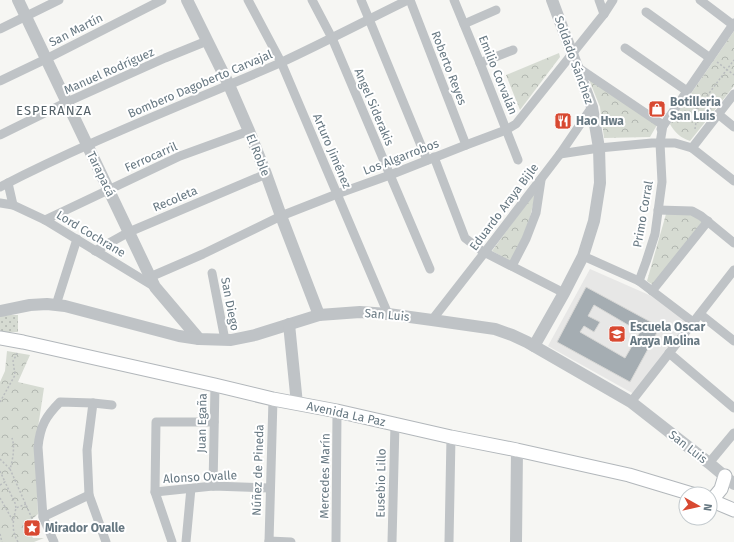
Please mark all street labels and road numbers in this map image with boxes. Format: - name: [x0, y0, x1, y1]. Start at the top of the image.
- street label: San Martín: [47, 10, 105, 50]
- street label: Soldado Sánchez: [552, 14, 596, 106]
- street label: Roberto Reyes: [428, 29, 470, 107]
- street label: Emilio Corvalán: [476, 33, 520, 117]
- street label: Manuel Rodríguez: [62, 45, 156, 97]
- street label: Bombero Dagoberto Carvajal: [126, 47, 275, 121]
- street label: Angel Siderakis: [351, 66, 397, 148]
- street label: Arturo Jiménez: [310, 111, 354, 191]
- street label: El Roble: [243, 132, 273, 178]
- street label: Los Algarrobos: [361, 136, 441, 178]
- street label: Ferrocarril: [122, 139, 180, 175]
- street label: Tarapacá: [84, 149, 118, 199]
- street label: Eduardo Araya Bijle: [467, 161, 541, 253]
- street label: Primo Corral: [630, 179, 656, 248]
- street label: Recoleta: [151, 183, 199, 215]
- street label: Lord Cochrane: [54, 208, 128, 260]
- street label: San Diego: [218, 276, 242, 332]
- street label: San Luis: [364, 306, 410, 324]
- street label: Juan Egaña: [194, 393, 210, 453]
- street label: Avenida La Paz: [305, 399, 387, 429]
- street label: Núñez de Pineda: [249, 424, 267, 516]
- street label: San Luis: [666, 428, 710, 467]
- street label: Mercedes Marín: [317, 433, 333, 519]
- street label: Eusebio Lillo: [373, 448, 389, 518]
- street label: Alonso Ovalle: [163, 468, 237, 486]

